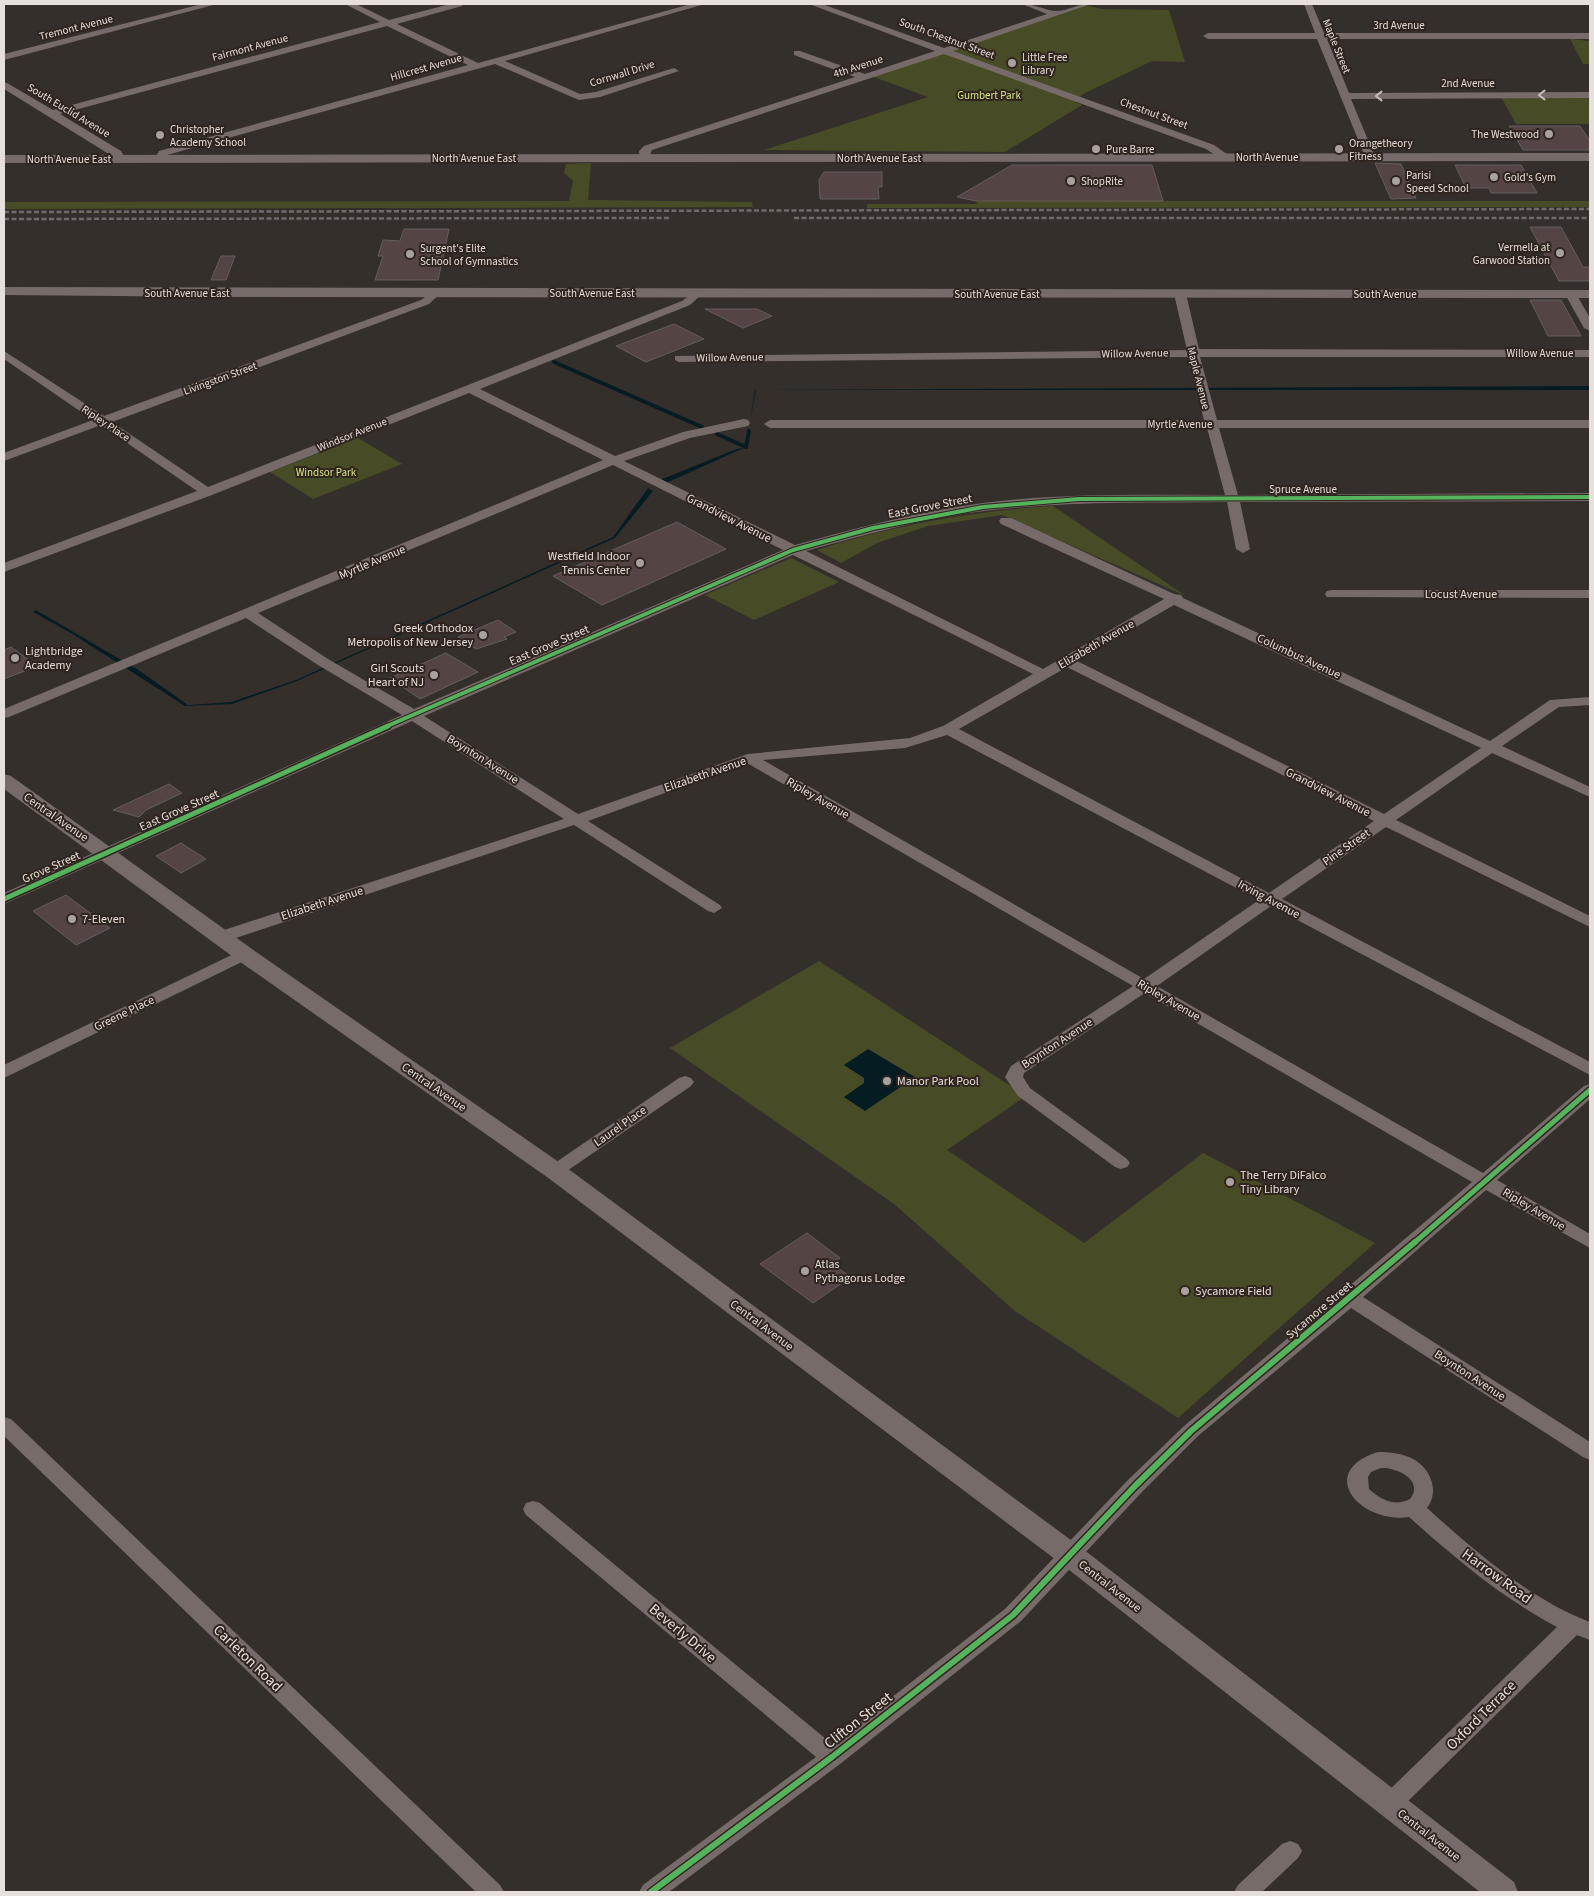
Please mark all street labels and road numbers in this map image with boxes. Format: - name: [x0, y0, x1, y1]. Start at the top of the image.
- street label: Tremont Avenue: [38, 11, 115, 44]
- street label: South Chestnut Street: [897, 14, 997, 63]
- street label: Maple Street: [1319, 17, 1354, 76]
- street label: 3rd Avenue: [1373, 18, 1425, 33]
- street label: Fairmont Avenue: [210, 30, 290, 65]
- street label: Hillcrest Avenue: [389, 50, 464, 85]
- street label: 4th Avenue: [831, 51, 885, 82]
- street label: Cornwall Drive: [588, 56, 657, 90]
- street label: 2nd Avenue: [1441, 76, 1495, 91]
- street label: South Euclid Avenue: [24, 80, 113, 141]
- street label: Chestnut Street: [1118, 94, 1190, 133]
- street label: North Avenue: [1236, 150, 1299, 165]
- street label: North Avenue East: [432, 151, 516, 166]
- street label: North Avenue East: [837, 151, 921, 166]
- street label: North Avenue East: [27, 152, 111, 167]
- street label: South Avenue East: [144, 286, 230, 301]
- street label: South Avenue East: [549, 286, 635, 301]
- street label: South Avenue East: [954, 287, 1040, 302]
- street label: South Avenue: [1353, 287, 1417, 302]
- street label: Willow Avenue: [1101, 345, 1169, 362]
- street label: Maple Avenue: [1183, 345, 1214, 412]
- street label: Willow Avenue: [1507, 346, 1574, 361]
- street label: Willow Avenue: [696, 349, 764, 366]
- street label: Livingston Street: [181, 358, 259, 399]
- street label: Ripley Place: [79, 402, 133, 445]
- street label: Windsor Avenue: [315, 413, 390, 455]
- street label: Myrtle Avenue: [1147, 417, 1213, 432]
- street label: Spruce Avenue: [1269, 482, 1338, 497]
- street label: Grandview Avenue: [683, 490, 774, 547]
- street label: East Grove Street: [887, 490, 974, 523]
- street label: Myrtle Avenue: [336, 541, 408, 584]
- street label: Locust Avenue: [1425, 586, 1497, 603]
- street label: Elizabeth Avenue: [1055, 616, 1138, 673]
- street label: East Grove Street: [507, 621, 592, 670]
- street label: Columbus Avenue: [1254, 630, 1343, 683]
- street label: Boynton Avenue: [443, 730, 522, 788]
- street label: Elizabeth Avenue: [662, 752, 748, 796]
- street label: Grandview Avenue: [1282, 764, 1373, 821]
- street label: Ripley Avenue: [783, 773, 853, 823]
- street label: East Grove Street: [137, 785, 222, 836]
- street label: Central Avenue: [20, 789, 92, 846]
- street label: Pine Street: [1319, 825, 1374, 870]
- street label: Grove Street: [19, 847, 83, 888]
- street label: Irving Avenue: [1235, 876, 1303, 923]
- street label: Elizabeth Avenue: [279, 882, 366, 925]
- street label: Ripley Avenue: [1134, 975, 1204, 1025]
- street label: Greene Place: [91, 991, 157, 1035]
- street label: Boynton Avenue: [1018, 1014, 1096, 1073]
- street label: Central Avenue: [398, 1059, 470, 1116]
- street label: Laurel Place: [590, 1102, 650, 1151]
- street label: Ripley Avenue: [1499, 1184, 1568, 1235]
- street label: Sycamore Street: [1282, 1277, 1356, 1343]
- street label: Central Avenue: [726, 1296, 797, 1355]
- street label: Boynton Avenue: [1431, 1346, 1509, 1405]
- street label: Harrow Road: [1458, 1544, 1536, 1609]
- street label: Central Avenue: [1075, 1556, 1145, 1616]
- street label: Beverly Drive: [644, 1599, 721, 1668]
- street label: Carleton Road: [208, 1620, 287, 1697]
- street label: Oxford Terrace: [1442, 1676, 1521, 1755]
- street label: Clifton Street: [820, 1687, 897, 1754]
- street label: Central Avenue: [1394, 1805, 1464, 1865]

